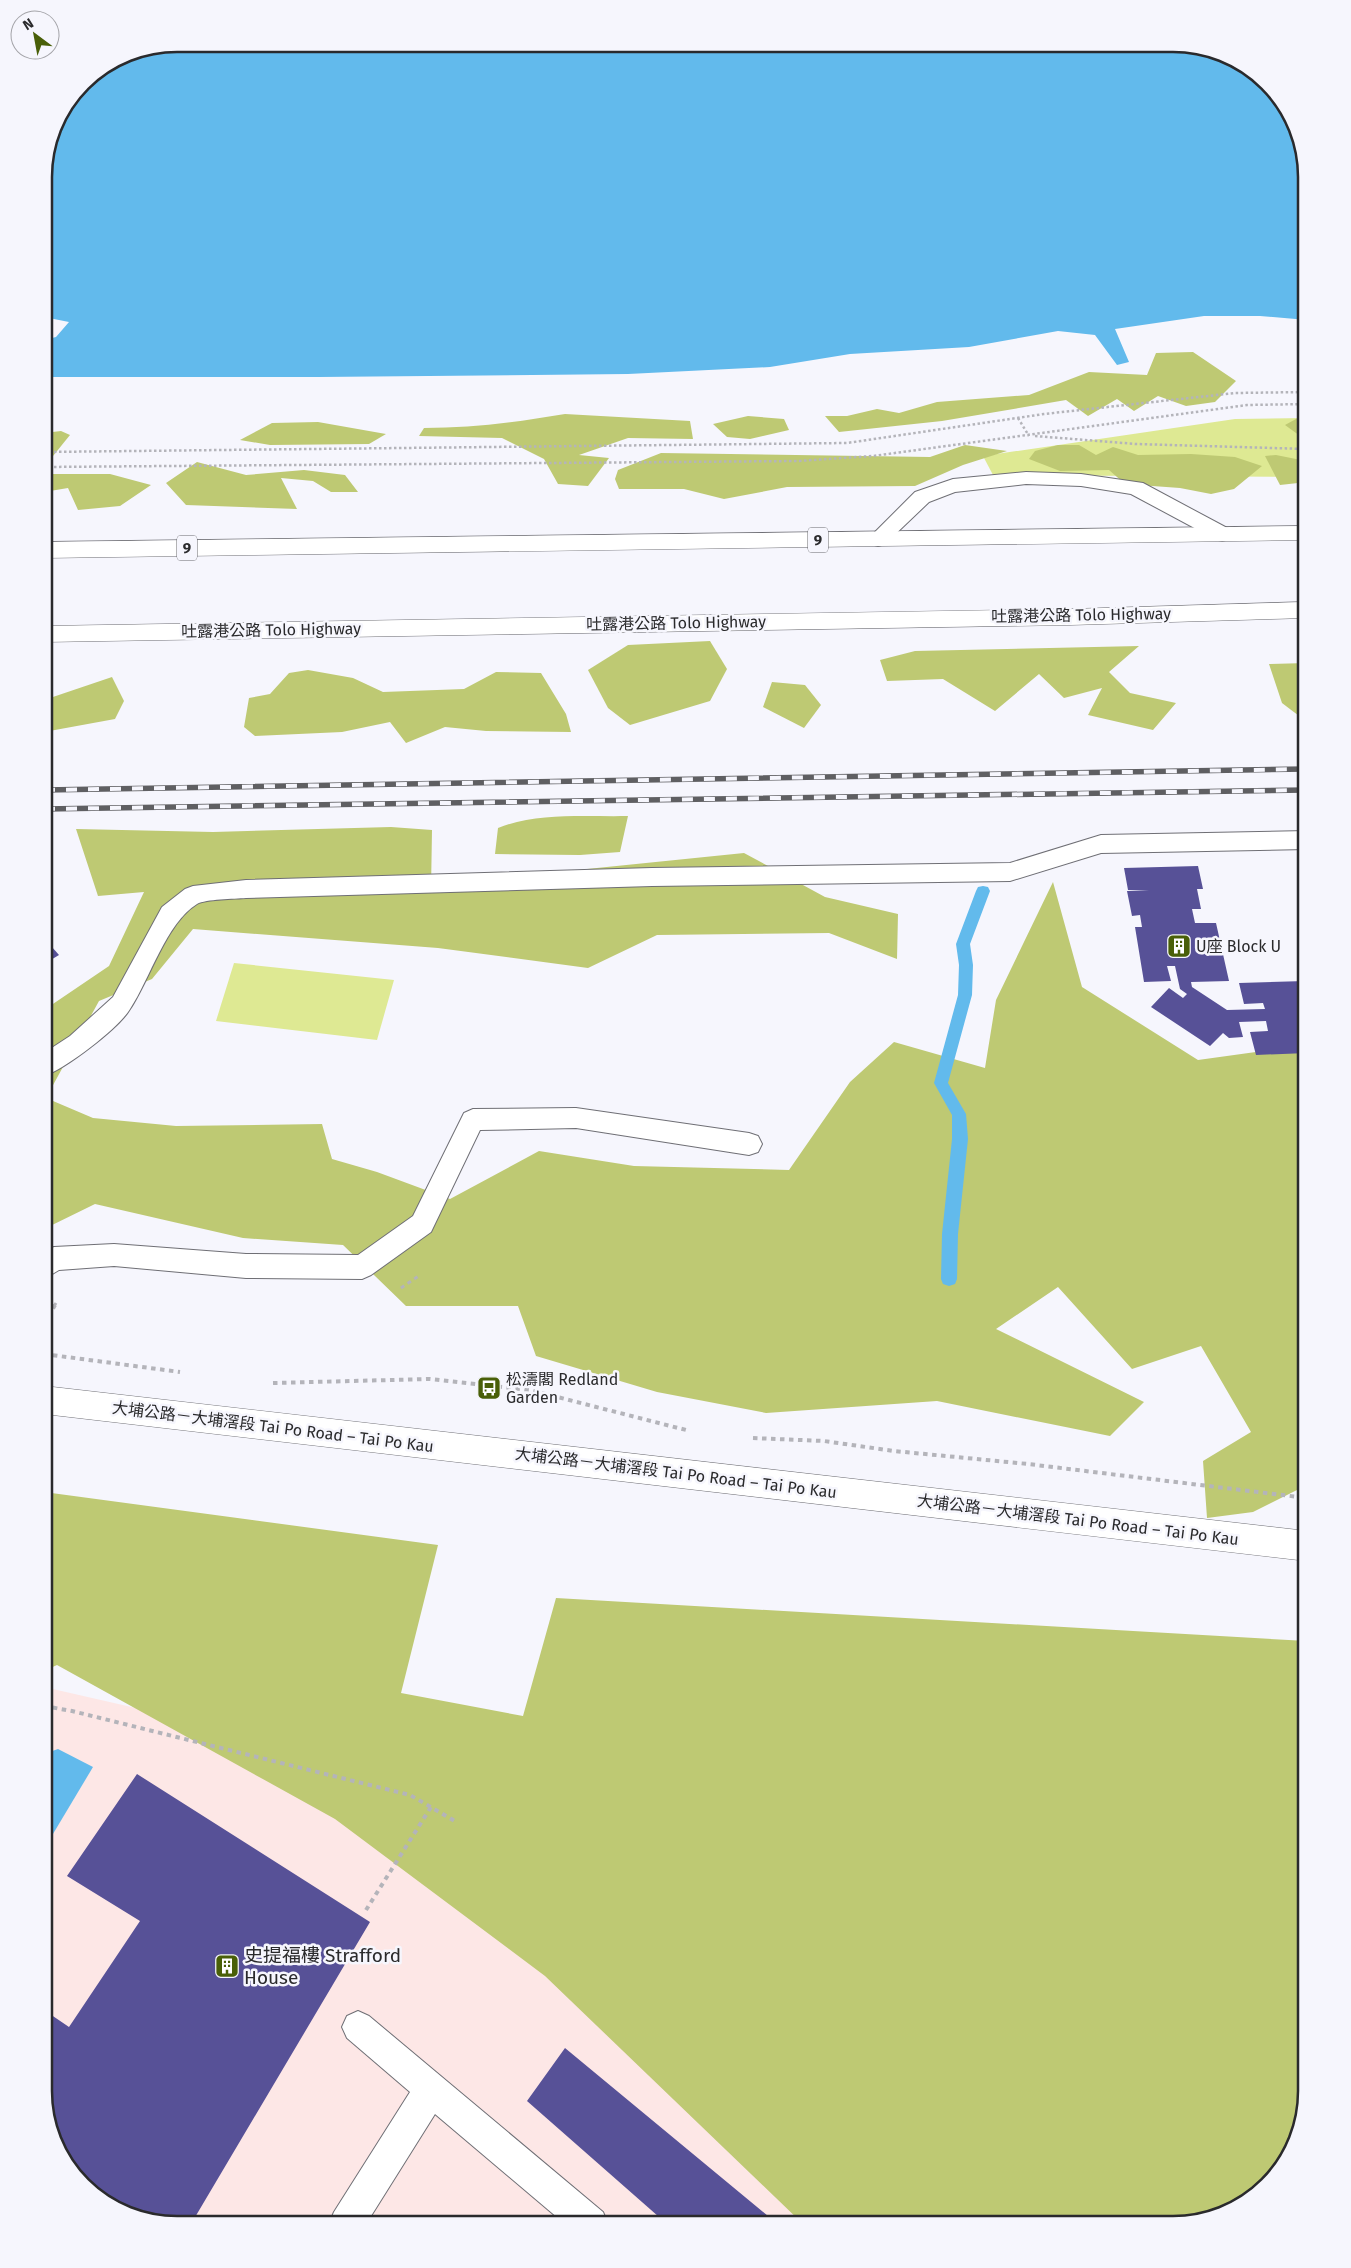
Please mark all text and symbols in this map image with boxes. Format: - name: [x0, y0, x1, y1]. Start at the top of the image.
- north arrow: [10, 10, 60, 60]
- text: N: [20, 15, 37, 34]
- road number: 9: [808, 528, 828, 552]
- road number: 9: [177, 536, 197, 560]
- street label: 吐露港公路 Tolo Highway: [991, 604, 1171, 626]
- street label: 吐露港公路 Tolo Highway: [586, 612, 766, 634]
- street label: 吐露港公路 Tolo Highway: [181, 619, 361, 641]
- building icon: U座 Block U: [1166, 933, 1192, 959]
- place label: U座 Block U: [1196, 937, 1281, 956]
- place label: 松濤閣 Redland Garden: [506, 1370, 618, 1407]
- bus stop icon: 松濤閣 Redland Garden: [476, 1375, 502, 1401]
- street label: 大埔公路－大埔滘段 Tai Po Road – Tai Po Kau: [111, 1398, 435, 1456]
- street label: 大埔公路－大埔滘段 Tai Po Road – Tai Po Kau: [514, 1444, 838, 1502]
- street label: 大埔公路－大埔滘段 Tai Po Road – Tai Po Kau: [916, 1491, 1240, 1549]
- place label: 史提福樓 Strafford House: [244, 1944, 401, 1989]
- building icon: 史提福樓 Strafford House: [214, 1953, 240, 1979]

